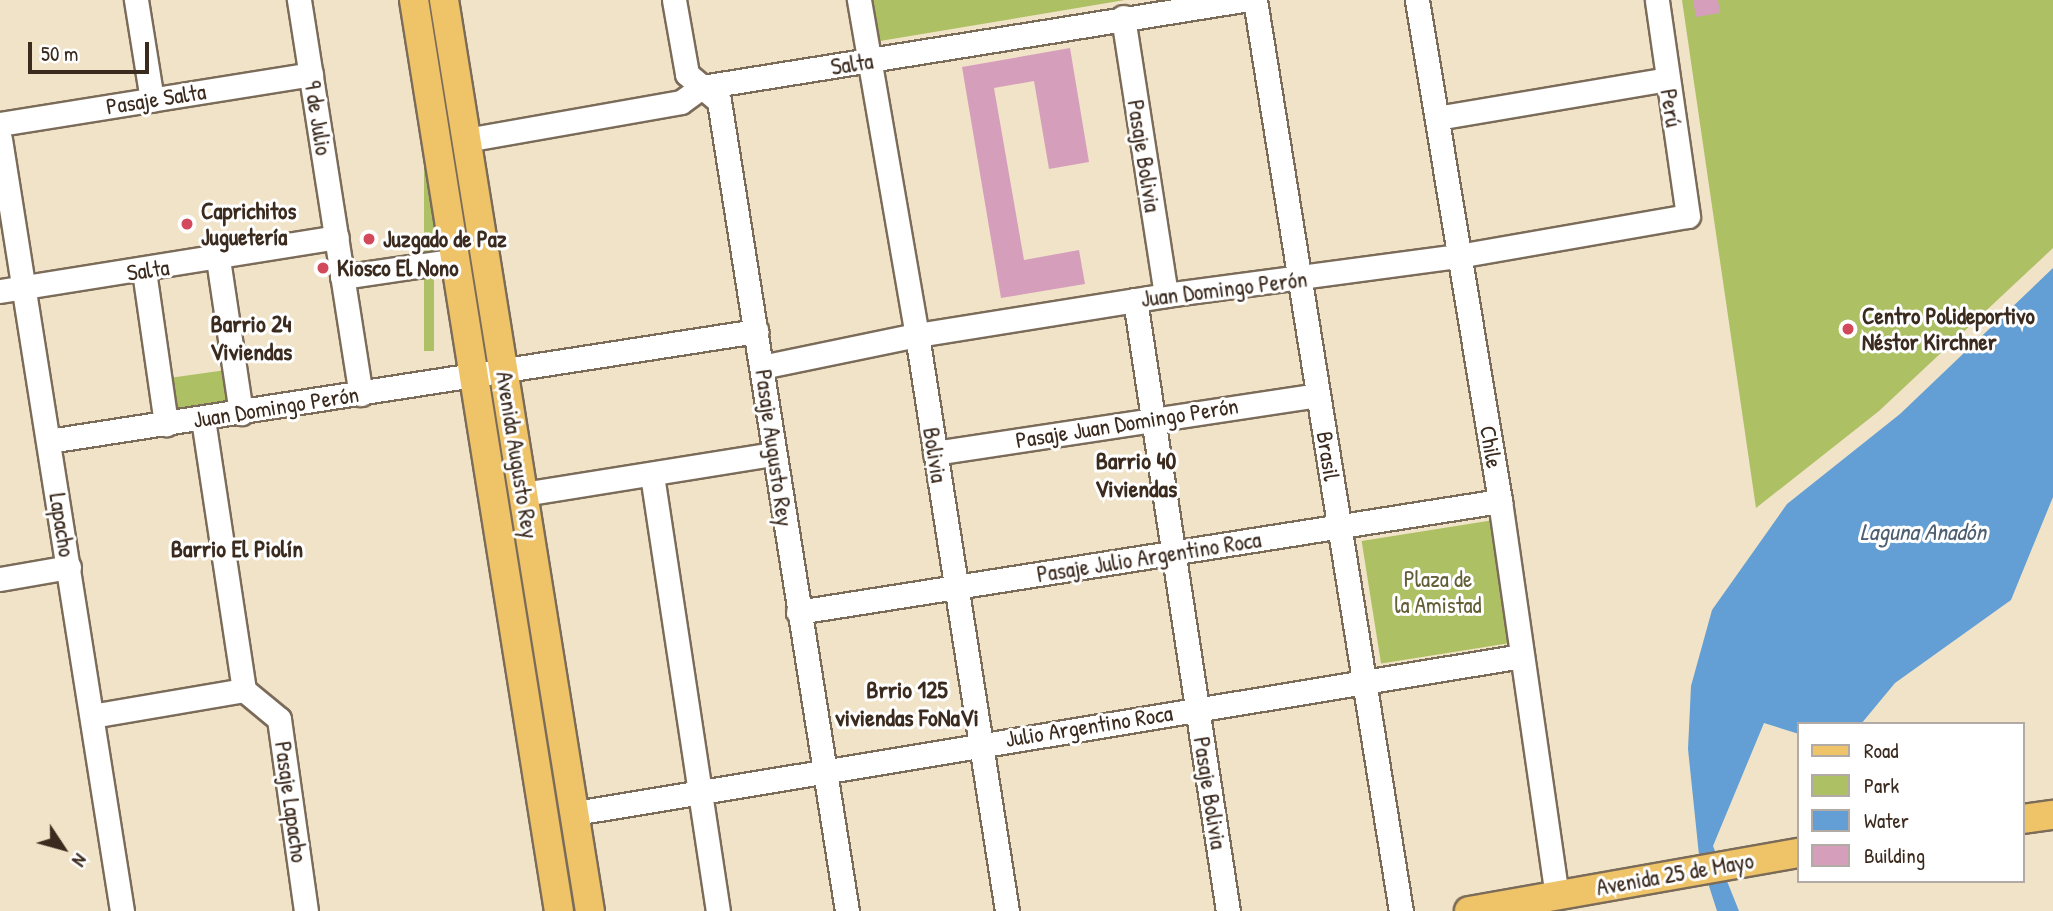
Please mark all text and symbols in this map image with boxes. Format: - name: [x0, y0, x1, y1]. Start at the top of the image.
- scale bar: [32, 28, 152, 72]
- text: 50 m: [41, 39, 78, 68]
- street label: Salta: [829, 47, 875, 81]
- street label: Pasaje Salta: [104, 78, 208, 120]
- street label: 9 de Julio: [298, 79, 338, 157]
- street label: Perú: [1654, 87, 1688, 129]
- street label: Pasaje Bolivia: [1122, 98, 1166, 214]
- place label: Caprichitos Juguetería: [201, 197, 296, 251]
- marker: Caprichitos Juguetería: [179, 216, 195, 232]
- place label: Juzgado de Paz: [383, 225, 507, 253]
- marker: Juzgado de Paz: [361, 231, 377, 247]
- street label: Salta: [125, 253, 171, 287]
- place label: Kiosco El Nono: [337, 254, 459, 282]
- marker: Kiosco El Nono: [315, 260, 331, 276]
- street label: Juan Domingo Perón: [1139, 265, 1309, 313]
- place label: Centro Polideportivo Néstor Kirchner: [1862, 302, 2035, 356]
- district label: Barrio 24 Viviendas: [210, 310, 292, 366]
- marker: Centro Polideportivo Néstor Kirchner: [1840, 321, 1856, 337]
- street label: Pasaje Augusto Rey: [749, 368, 799, 528]
- street label: Avenida Augusto Rey: [490, 369, 544, 541]
- street label: Juan Domingo Perón: [191, 380, 361, 434]
- street label: Pasaje Juan Domingo Perón: [1014, 392, 1240, 454]
- street label: Chile: [1474, 424, 1508, 470]
- street label: Bolivia: [917, 425, 953, 485]
- street label: Brasil: [1310, 429, 1346, 483]
- district label: Barrio 40 Viviendas: [1095, 447, 1177, 503]
- street label: Lapacho: [43, 491, 81, 559]
- water label: Laguna Anadón: [1860, 518, 1986, 546]
- street label: Pasaje Julio Argentino Roca: [1035, 526, 1263, 588]
- district label: Barrio El Piolín: [171, 535, 303, 563]
- park label: Plaza de la Amistad: [1394, 565, 1482, 619]
- district label: Brrio 125 viviendas FoNaVi: [835, 676, 979, 732]
- street label: Julio Argentino Roca: [1003, 699, 1175, 753]
- legend: [1798, 722, 2025, 883]
- street label: Pasaje Bolivia: [1188, 735, 1232, 851]
- text: Road: [1864, 736, 1898, 765]
- street label: Pasaje Lapacho: [269, 740, 313, 864]
- text: Park: [1864, 771, 1899, 800]
- text: Water: [1864, 806, 1909, 835]
- north arrow: [28, 813, 98, 883]
- text: Building: [1864, 841, 1925, 870]
- street label: Avenida 25 de Mayo: [1594, 847, 1756, 901]
- text: N: [67, 849, 93, 872]

